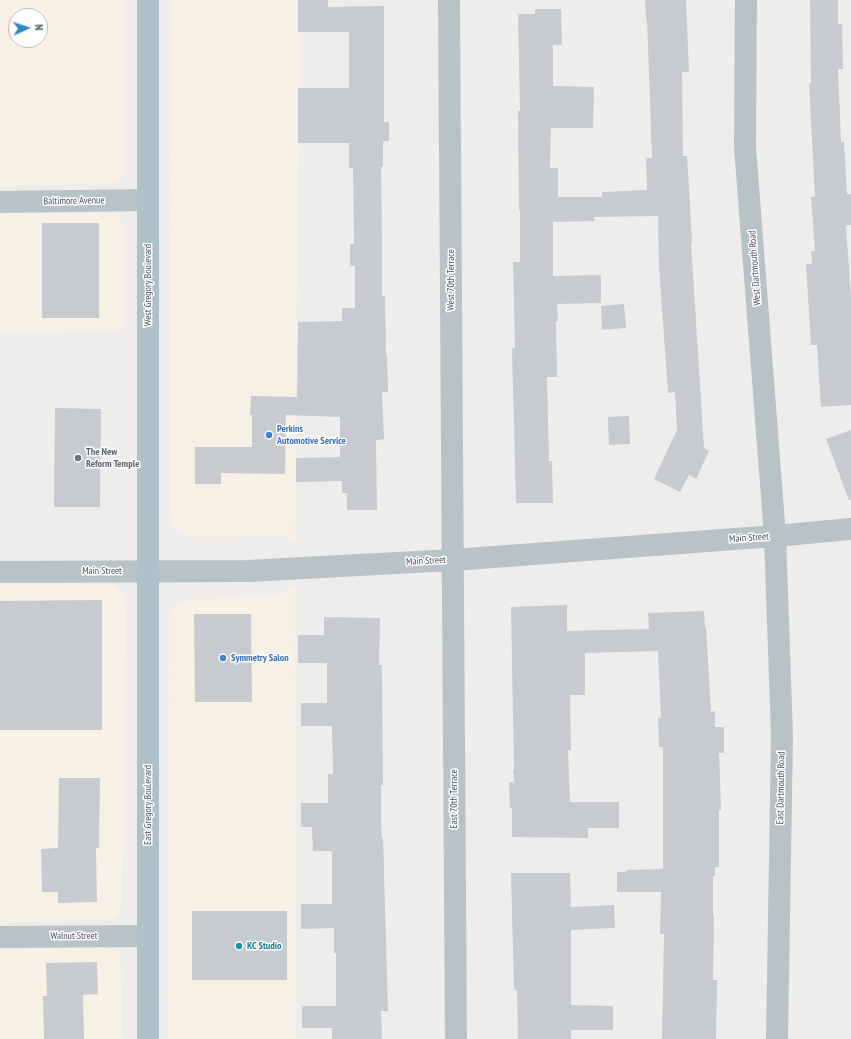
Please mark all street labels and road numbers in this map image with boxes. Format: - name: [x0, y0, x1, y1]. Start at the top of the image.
- street label: Baltimore Avenue: [43, 194, 105, 208]
- street label: West Dartmouth Road: [746, 230, 764, 306]
- street label: West Gregory Boulevard: [142, 244, 154, 326]
- street label: West 70th Terrace: [445, 249, 457, 311]
- street label: Main Street: [729, 531, 769, 545]
- street label: Main Street: [406, 554, 446, 568]
- street label: Main Street: [82, 565, 122, 577]
- street label: East Dartmouth Road: [774, 751, 788, 825]
- street label: East Gregory Boulevard: [142, 765, 154, 845]
- street label: East 70th Terrace: [448, 769, 460, 829]
- street label: Walnut Street: [50, 930, 98, 942]

